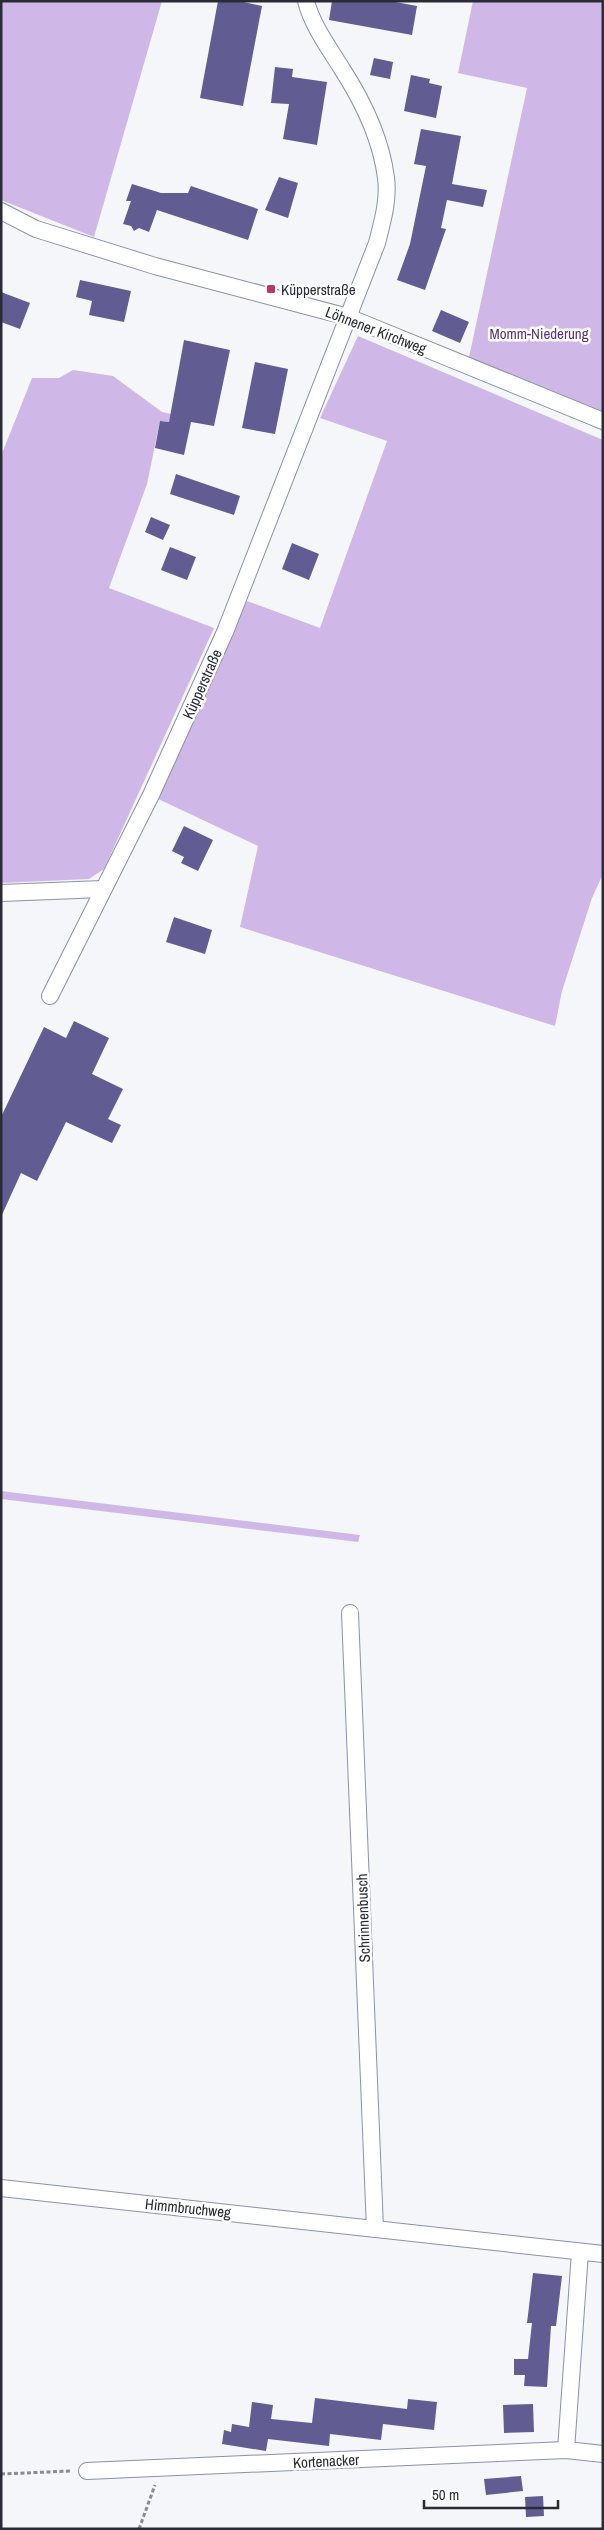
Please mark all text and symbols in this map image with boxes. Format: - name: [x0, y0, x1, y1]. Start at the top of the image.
- place label: Küpperstraße: [281, 279, 356, 300]
- marker: Küpperstraße: [265, 283, 277, 295]
- street label: Löhnener Kirchweg: [322, 301, 430, 359]
- park label: Momm-Niederung: [489, 323, 589, 344]
- street label: Küpperstraße: [177, 646, 227, 722]
- street label: Schrinnenbusch: [351, 1873, 375, 1963]
- street label: Himmbruchweg: [144, 2193, 232, 2223]
- street label: Kortenacker: [292, 2449, 360, 2473]
- scale bar: [424, 2478, 558, 2510]
- text: 50 m: [432, 2484, 459, 2505]

